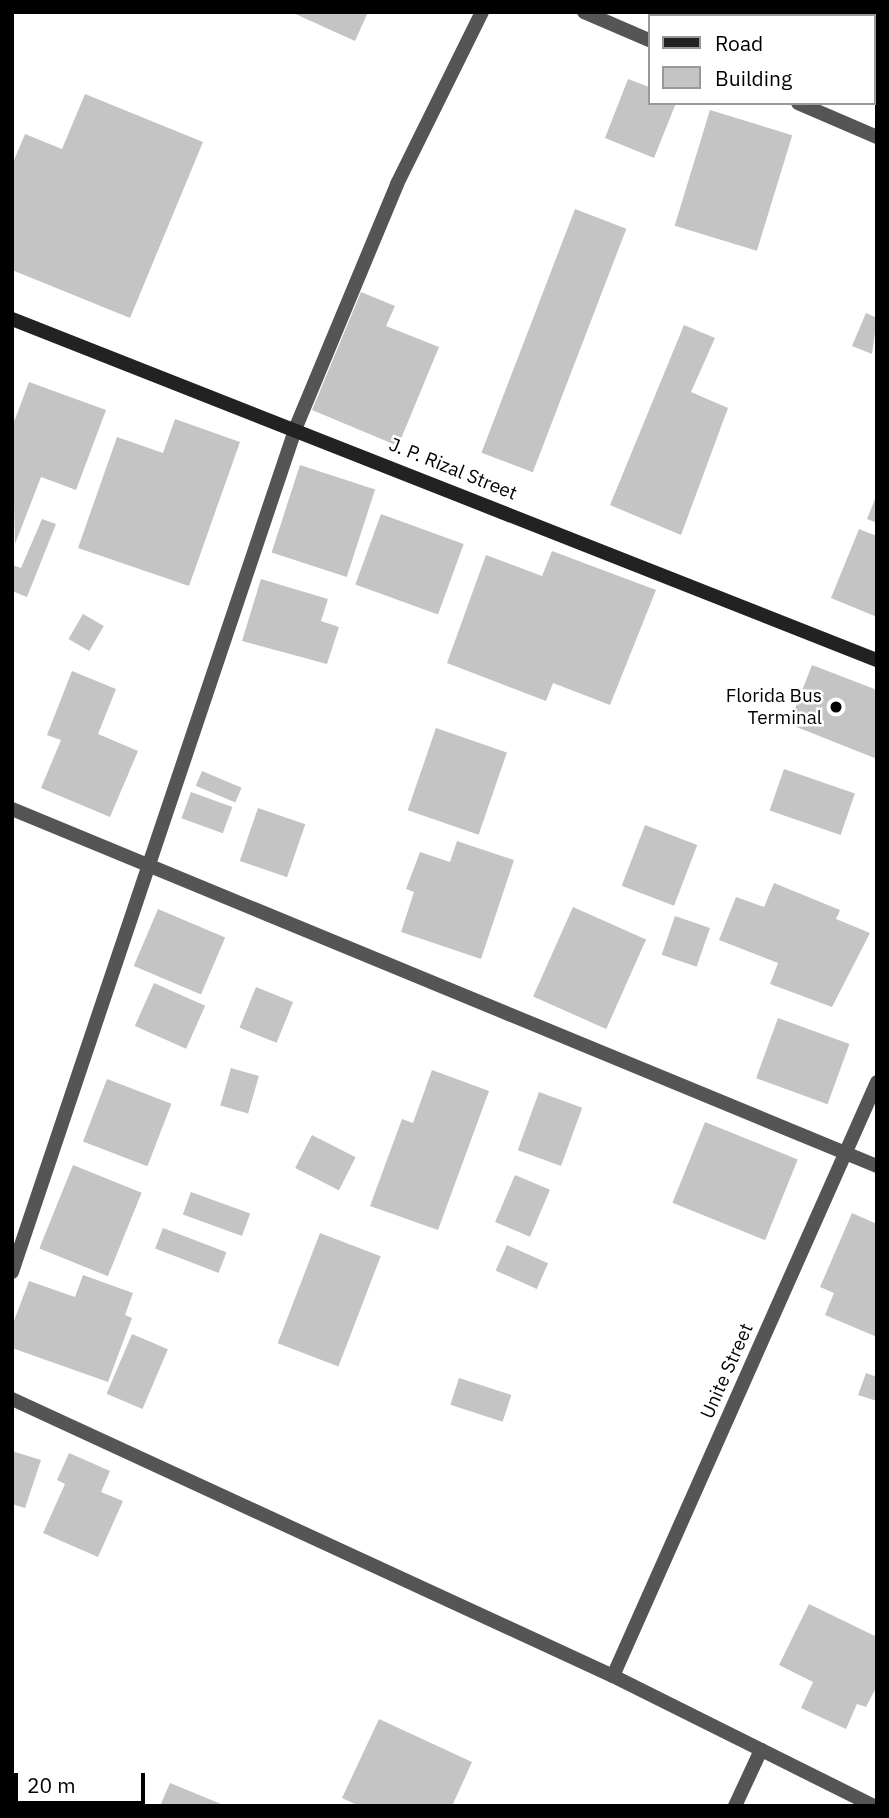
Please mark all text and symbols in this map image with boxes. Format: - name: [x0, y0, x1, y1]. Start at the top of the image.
- legend: [648, 14, 875, 105]
- text: Road: [715, 29, 763, 57]
- text: Building: [715, 64, 792, 92]
- street label: J. P. Rizal Street: [386, 433, 520, 505]
- place label: Florida Bus Terminal: [726, 685, 822, 729]
- marker: Florida Bus Terminal: [828, 699, 844, 715]
- street label: Unite Street: [696, 1320, 758, 1422]
- scale bar: [18, 1758, 149, 1802]
- text: 20 m: [27, 1771, 76, 1799]

